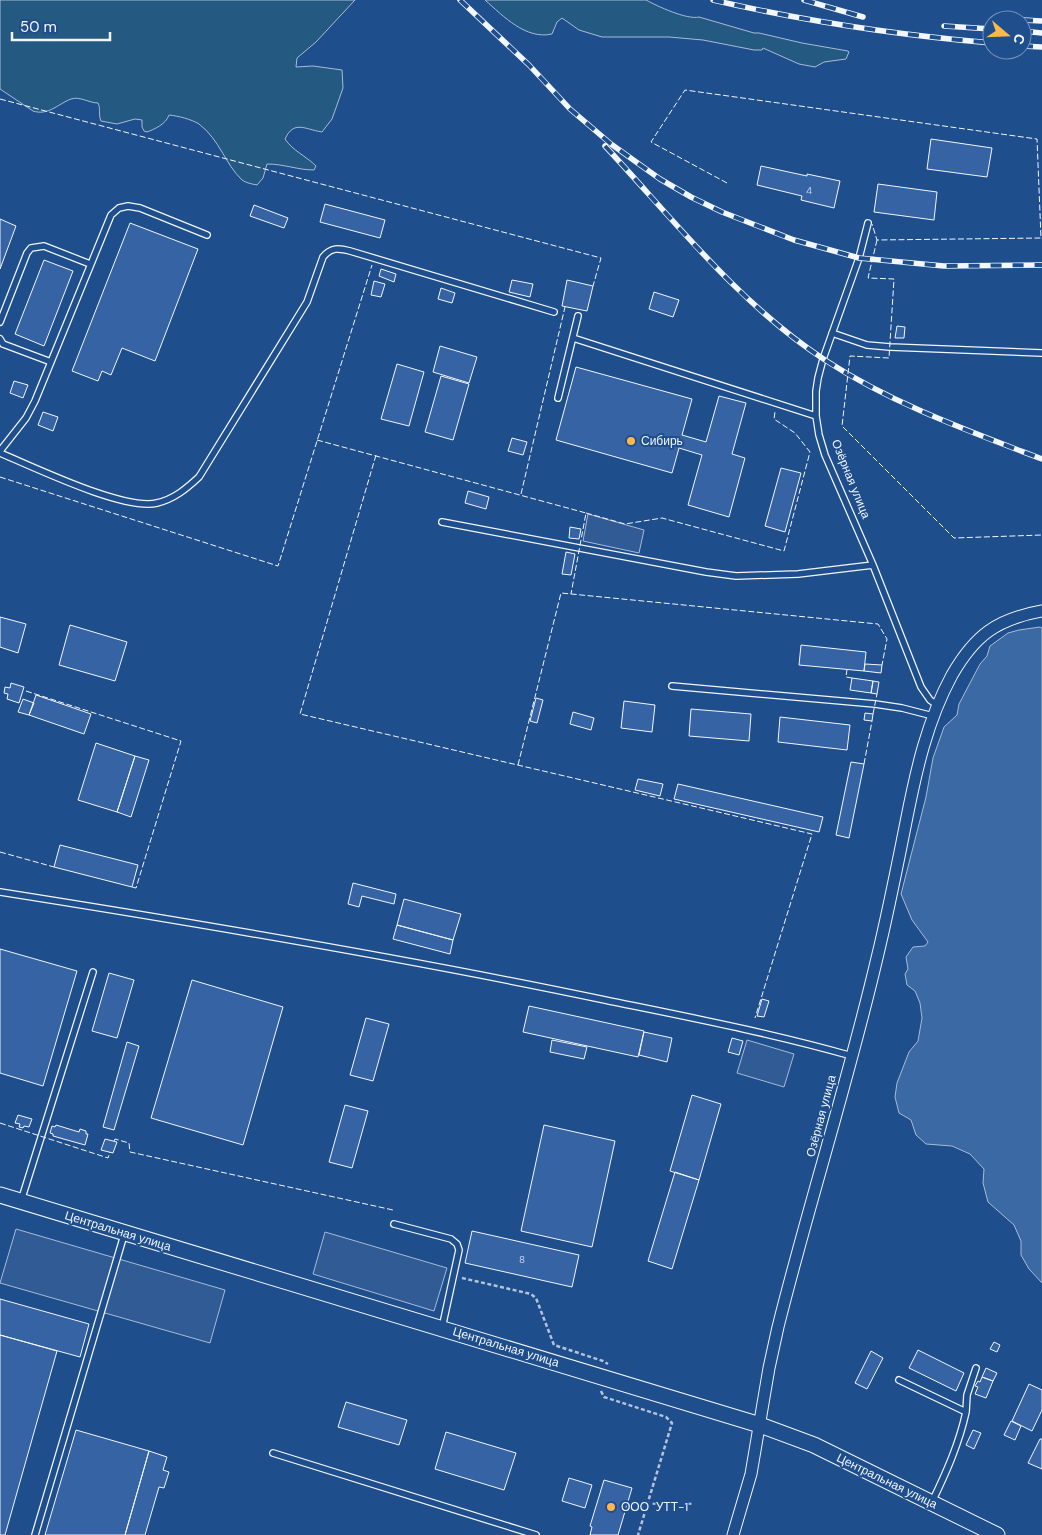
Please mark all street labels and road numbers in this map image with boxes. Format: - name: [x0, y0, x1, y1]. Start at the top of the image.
- street label: Озёрная улица: [828, 437, 874, 521]
- street label: Озёрная улица: [802, 1073, 840, 1159]
- street label: Центральная улица: [63, 1207, 173, 1255]
- street label: Центральная улица: [451, 1323, 561, 1371]
- street label: Центральная улица: [834, 1450, 940, 1512]

